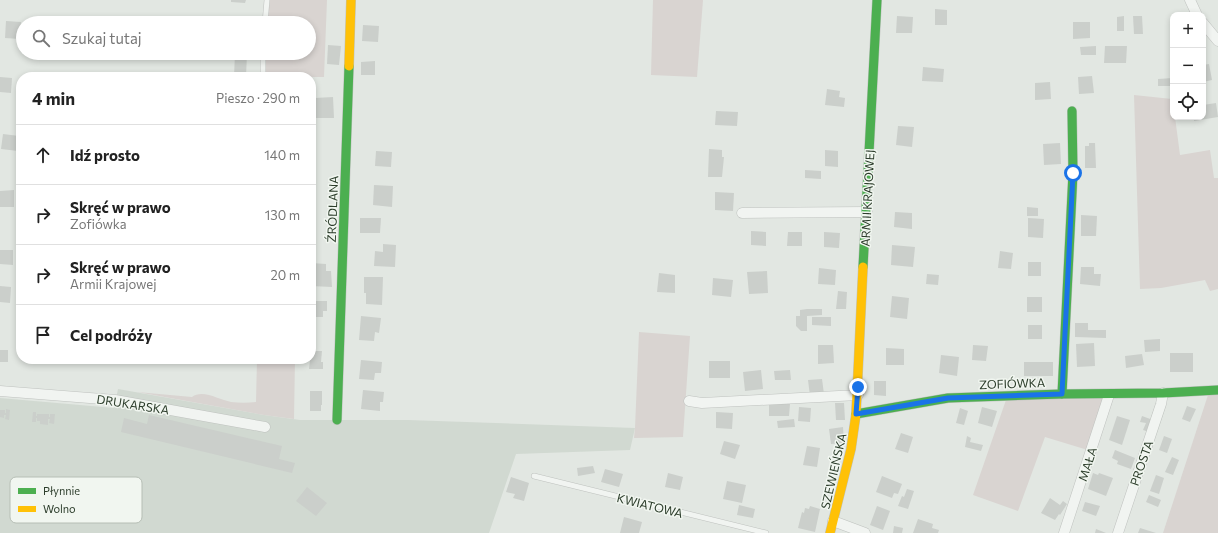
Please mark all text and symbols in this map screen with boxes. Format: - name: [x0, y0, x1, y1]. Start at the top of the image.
- map controls: [1170, 12, 1206, 120]
- button: +: [1170, 12, 1206, 48]
- search box: [16, 16, 316, 60]
- icon: search: [30, 27, 52, 49]
- text: Szukaj tutaj: [62, 29, 142, 47]
- button: −: [1170, 48, 1206, 84]
- button: locate: [1170, 84, 1206, 120]
- text: 4 min: [32, 88, 75, 109]
- text: Pieszo · 290 m: [216, 90, 300, 106]
- icon: ahead: [32, 144, 54, 166]
- text: Idź prosto: [70, 146, 140, 164]
- text: 140 m: [264, 147, 300, 163]
- street label: ARMII KRAJOWEJ: [857, 149, 878, 247]
- route start: [1064, 164, 1082, 182]
- street label: ŹRÓDLANA: [324, 175, 340, 243]
- text: Skręć w prawo: [70, 198, 171, 216]
- icon: right: [32, 204, 54, 226]
- text: 130 m: [265, 207, 300, 223]
- text: Zofiówka: [70, 216, 127, 232]
- text: Skręć w prawo: [70, 258, 171, 276]
- icon: right: [32, 264, 54, 286]
- text: 20 m: [271, 267, 300, 283]
- text: Armii Krajowej: [70, 276, 156, 292]
- icon: arrive: [32, 324, 54, 346]
- text: Cel podróży: [70, 326, 153, 344]
- street label: ZOFIÓWKA: [979, 375, 1045, 391]
- route end: [849, 378, 867, 396]
- street label: DRUKARSKA: [96, 391, 170, 417]
- street label: SZEWIEŃSKA: [817, 432, 849, 510]
- street label: PROSTA: [1127, 439, 1155, 487]
- street label: MAŁA: [1075, 445, 1099, 483]
- legend: [10, 477, 142, 523]
- text: Płynnie: [43, 484, 80, 497]
- street label: KWIATOWA: [616, 490, 684, 520]
- text: Wolno: [43, 502, 76, 515]

